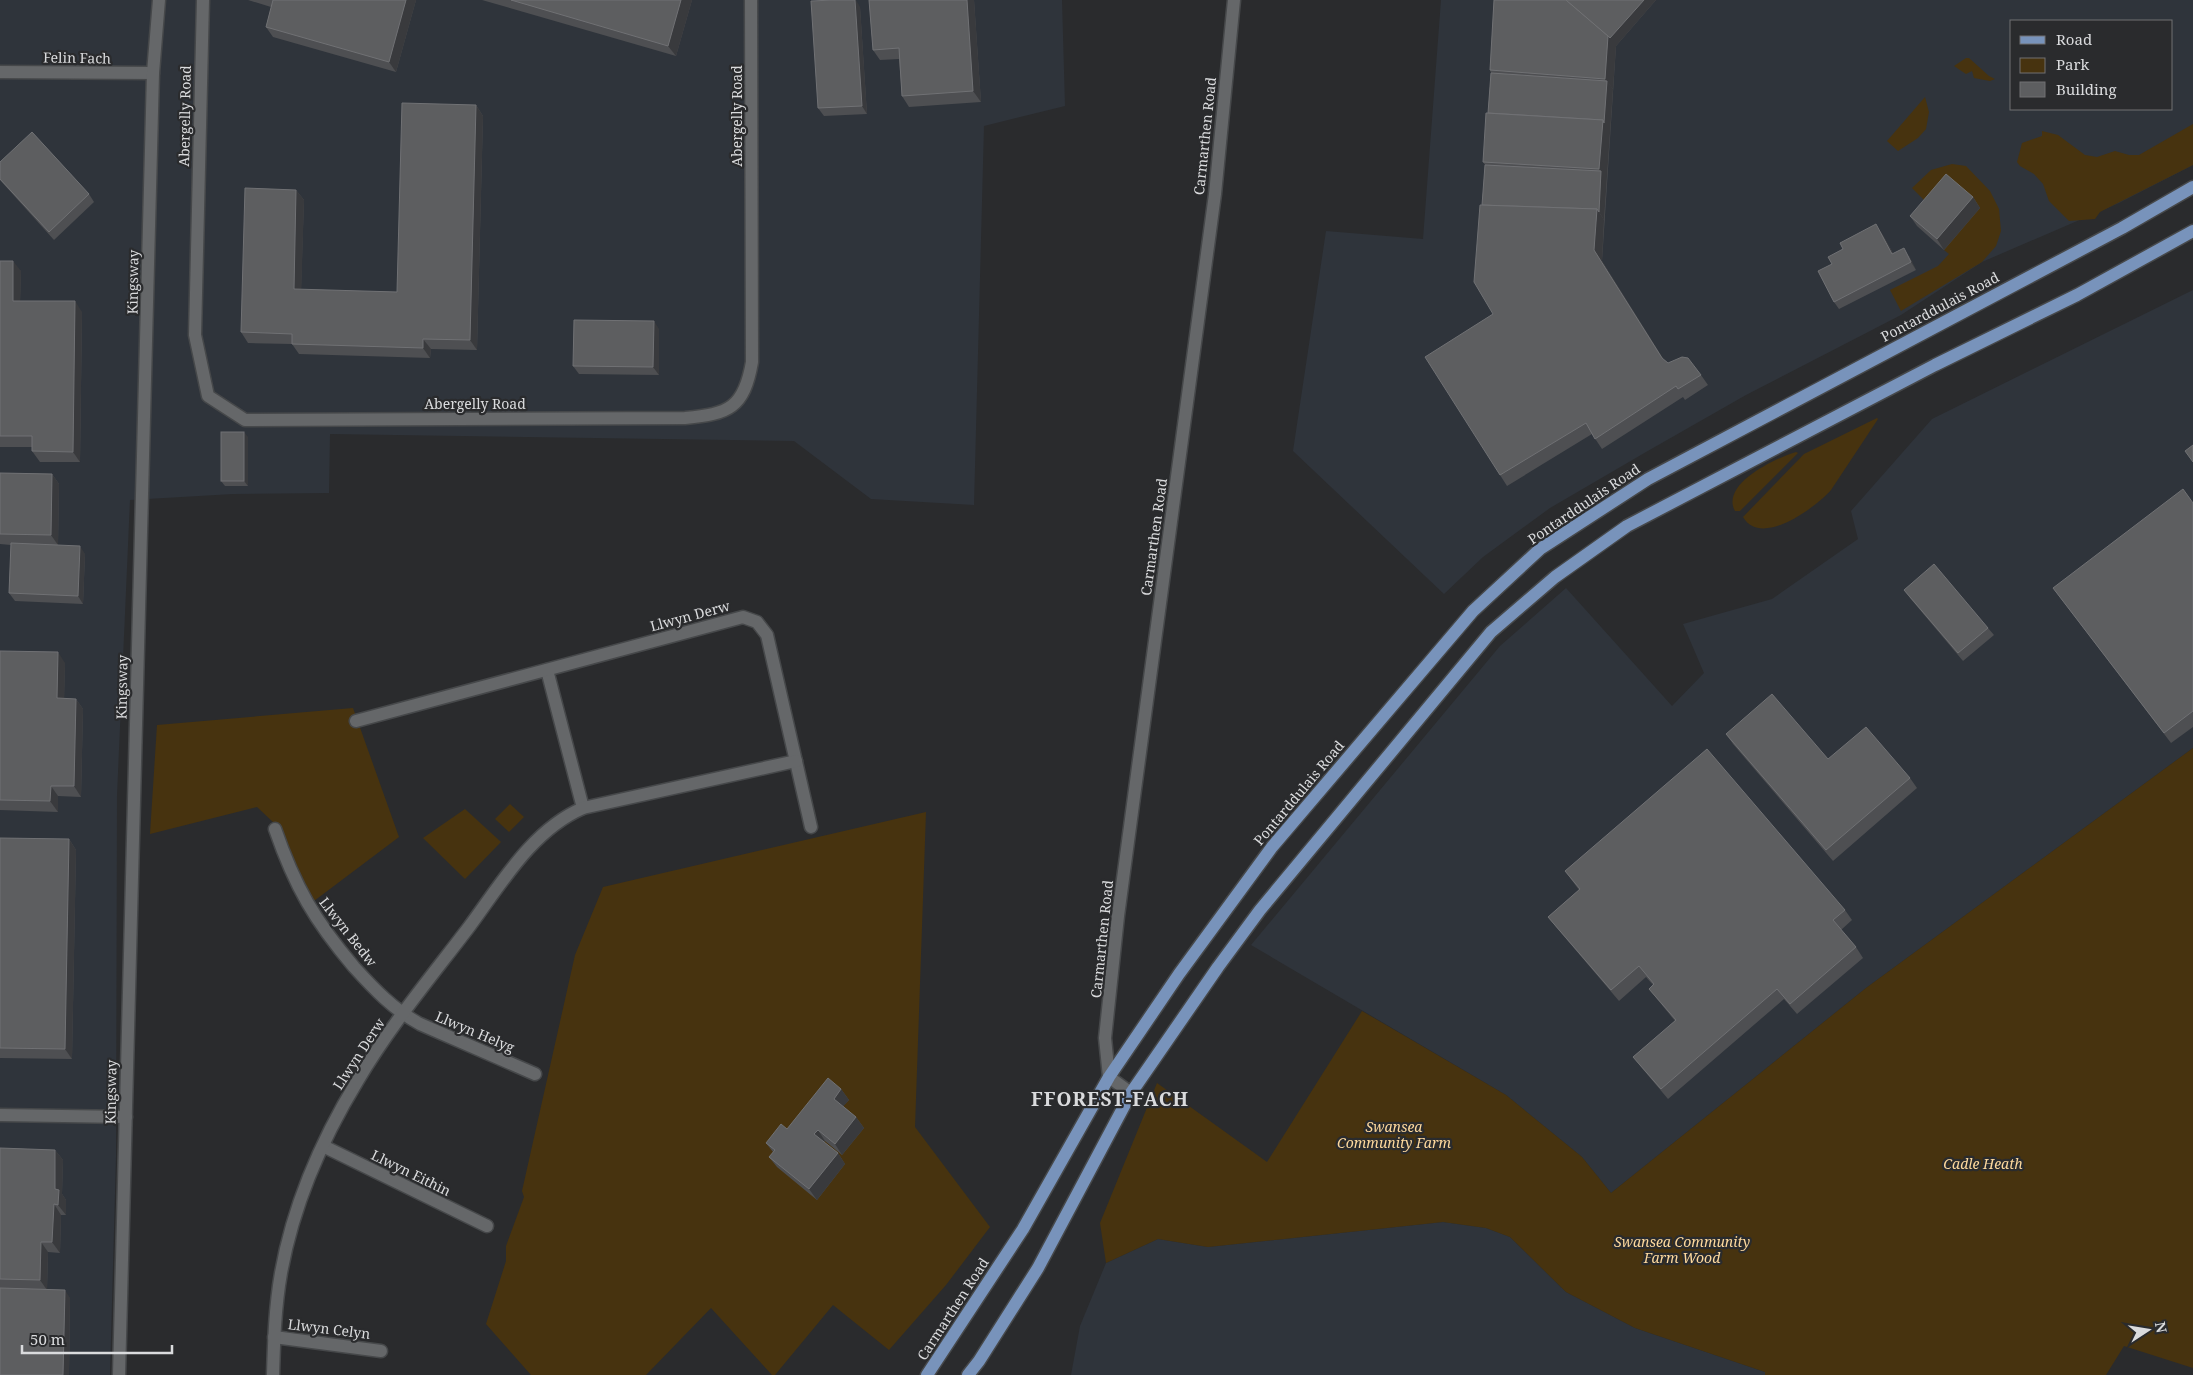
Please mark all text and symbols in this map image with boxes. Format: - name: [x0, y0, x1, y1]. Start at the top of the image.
- legend: [2010, 20, 2173, 110]
- text: Road: [2056, 29, 2092, 49]
- street label: Felin Fach: [43, 47, 111, 68]
- text: Park: [2056, 54, 2090, 74]
- street label: Abergelly Road: [174, 65, 195, 167]
- street label: Abergelly Road: [727, 65, 746, 167]
- street label: Carmarthen Road: [1189, 76, 1220, 196]
- text: Building: [2056, 79, 2117, 99]
- street label: Kingsway: [122, 249, 143, 315]
- street label: Pontarddulais Road: [1877, 267, 2003, 346]
- street label: Abergelly Road: [424, 394, 526, 413]
- street label: Pontarddulais Road: [1524, 459, 1644, 548]
- street label: Carmarthen Road: [1136, 477, 1171, 597]
- street label: Llwyn Derw: [648, 595, 733, 635]
- street label: Kingsway: [111, 654, 132, 720]
- street label: Pontarddulais Road: [1249, 736, 1348, 849]
- street label: Carmarthen Road: [1086, 879, 1117, 999]
- street label: Llwyn Bedw: [315, 893, 382, 971]
- street label: Llwyn Helyg: [433, 1006, 518, 1057]
- street label: Llwyn Derw: [328, 1013, 389, 1093]
- street label: Kingsway: [100, 1059, 121, 1125]
- district label: FFOREST-FACH: [1031, 1086, 1189, 1112]
- park label: Swansea Community Farm: [1337, 1117, 1451, 1152]
- street label: Llwyn Eithin: [368, 1145, 454, 1200]
- park label: Cadle Heath: [1943, 1154, 2023, 1173]
- park label: Swansea Community Farm Wood: [1614, 1232, 1750, 1267]
- street label: Carmarthen Road: [912, 1254, 993, 1364]
- north arrow: [2123, 1305, 2173, 1355]
- street label: Llwyn Celyn: [287, 1314, 371, 1343]
- text: N: [2151, 1320, 2172, 1335]
- scale bar: [22, 1322, 172, 1354]
- text: 50 m: [30, 1329, 65, 1349]

